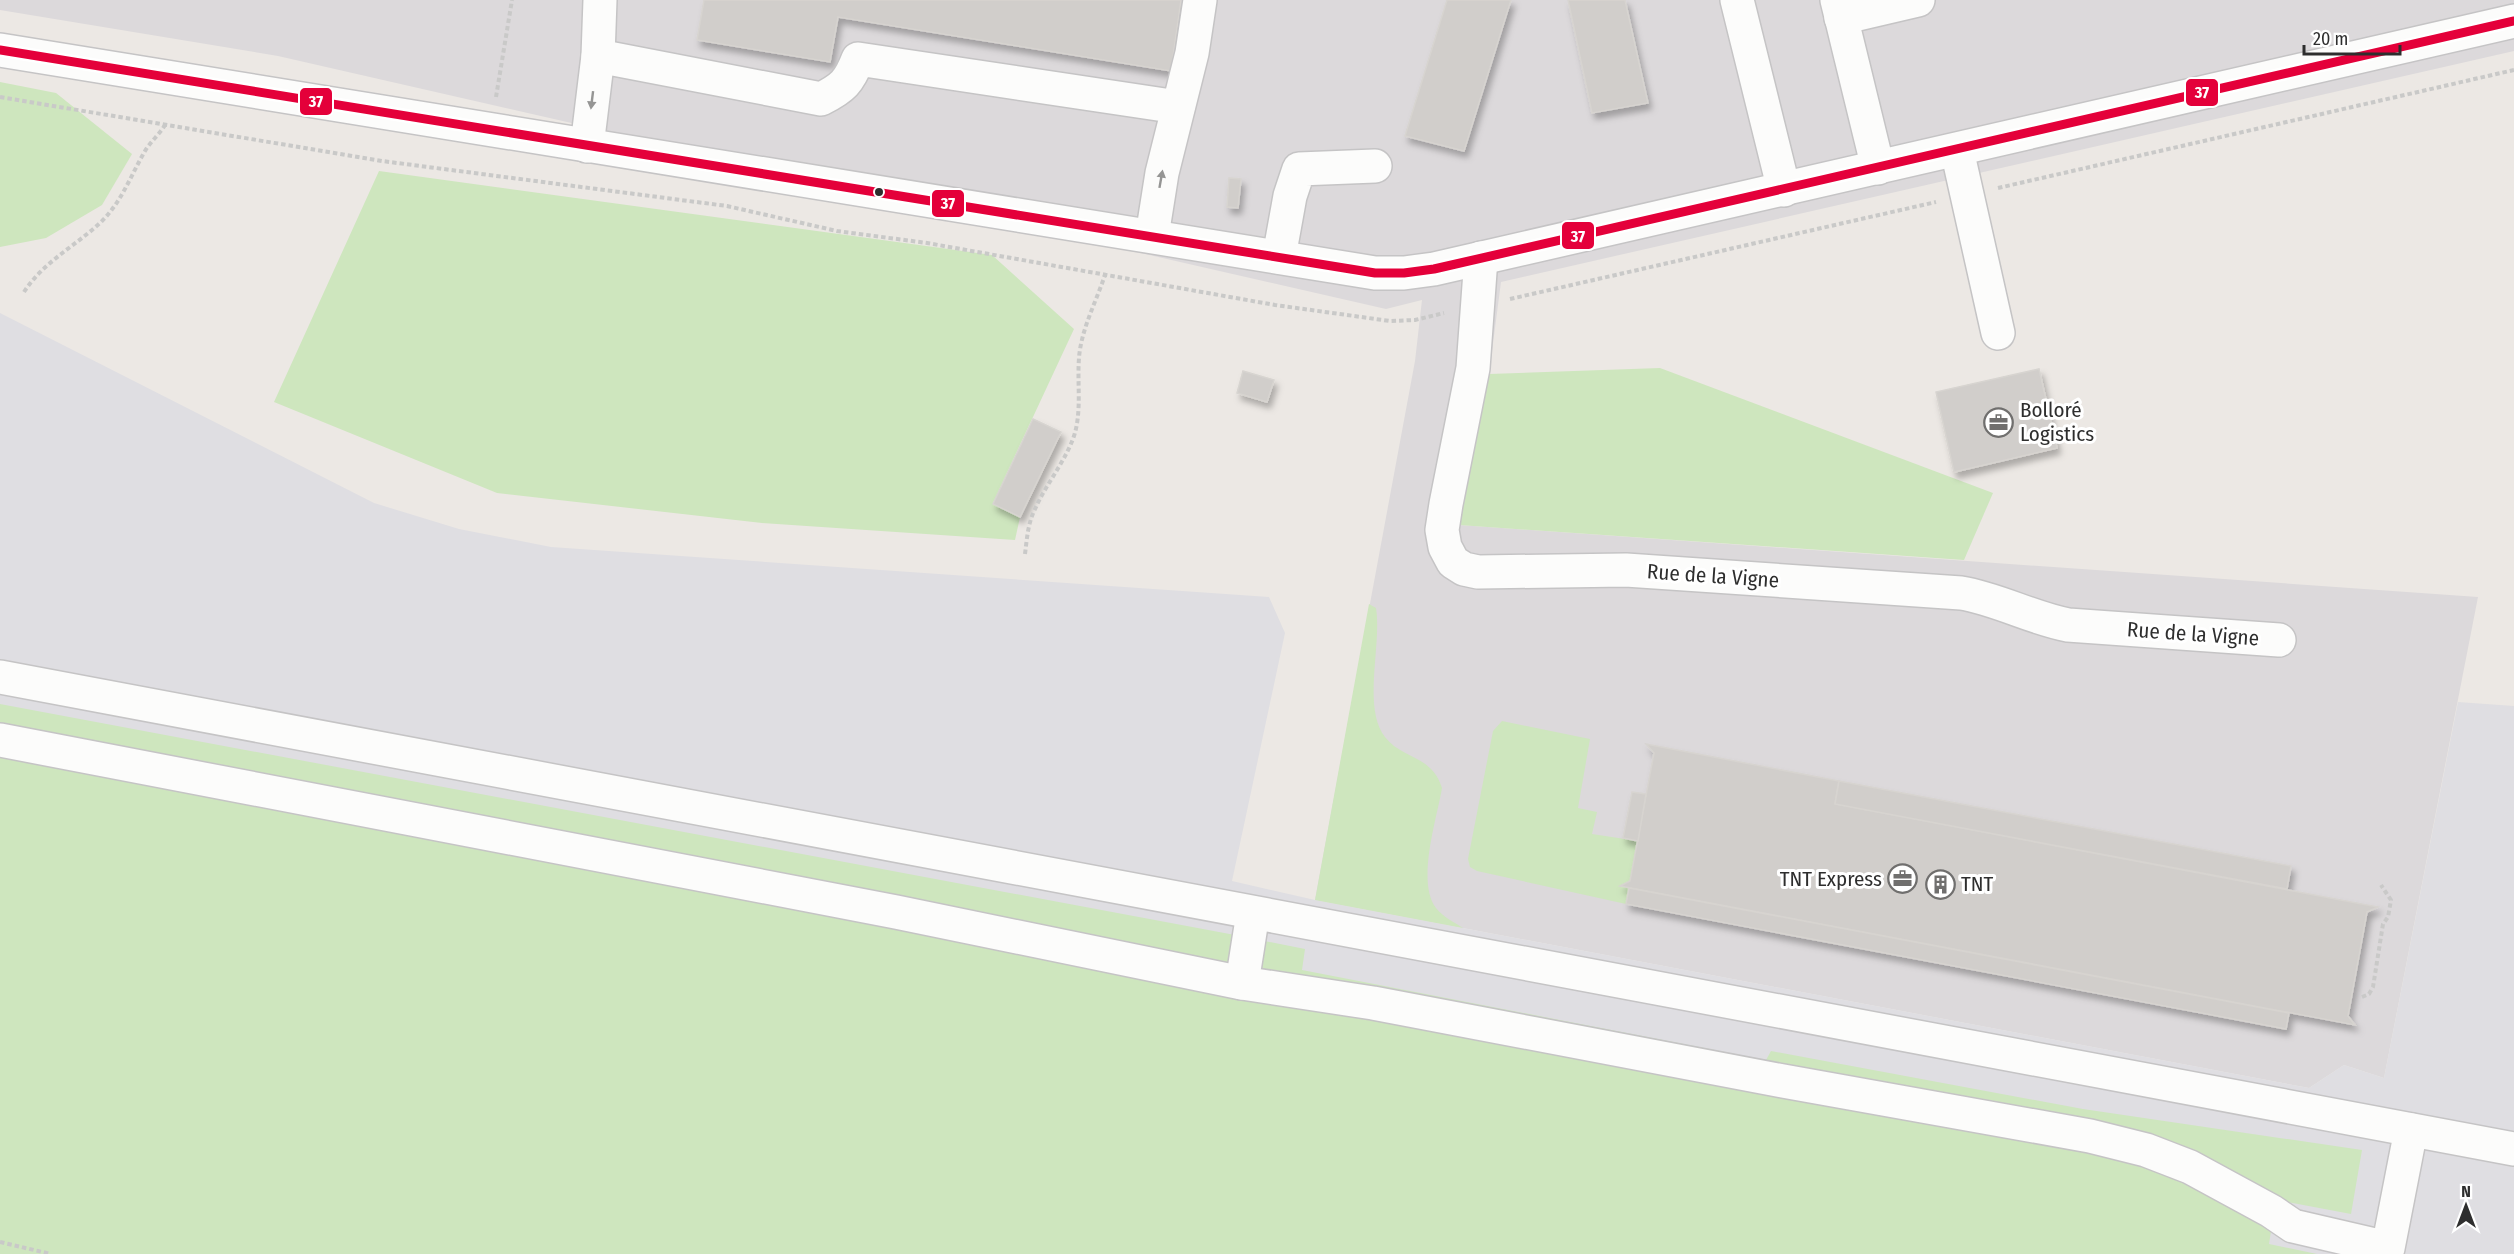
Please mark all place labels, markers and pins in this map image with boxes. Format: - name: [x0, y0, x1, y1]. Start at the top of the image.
- unlabelled marker: [873, 186, 885, 198]
- place label: Bolloré Logistics: [2020, 397, 2094, 447]
- office icon: Bolloré Logistics: [1983, 406, 2015, 438]
- office icon: TNT Express: [1887, 863, 1919, 895]
- place label: TNT Express: [1780, 866, 1882, 892]
- building icon: TNT: [1924, 868, 1956, 900]
- place label: TNT: [1961, 871, 1993, 897]

